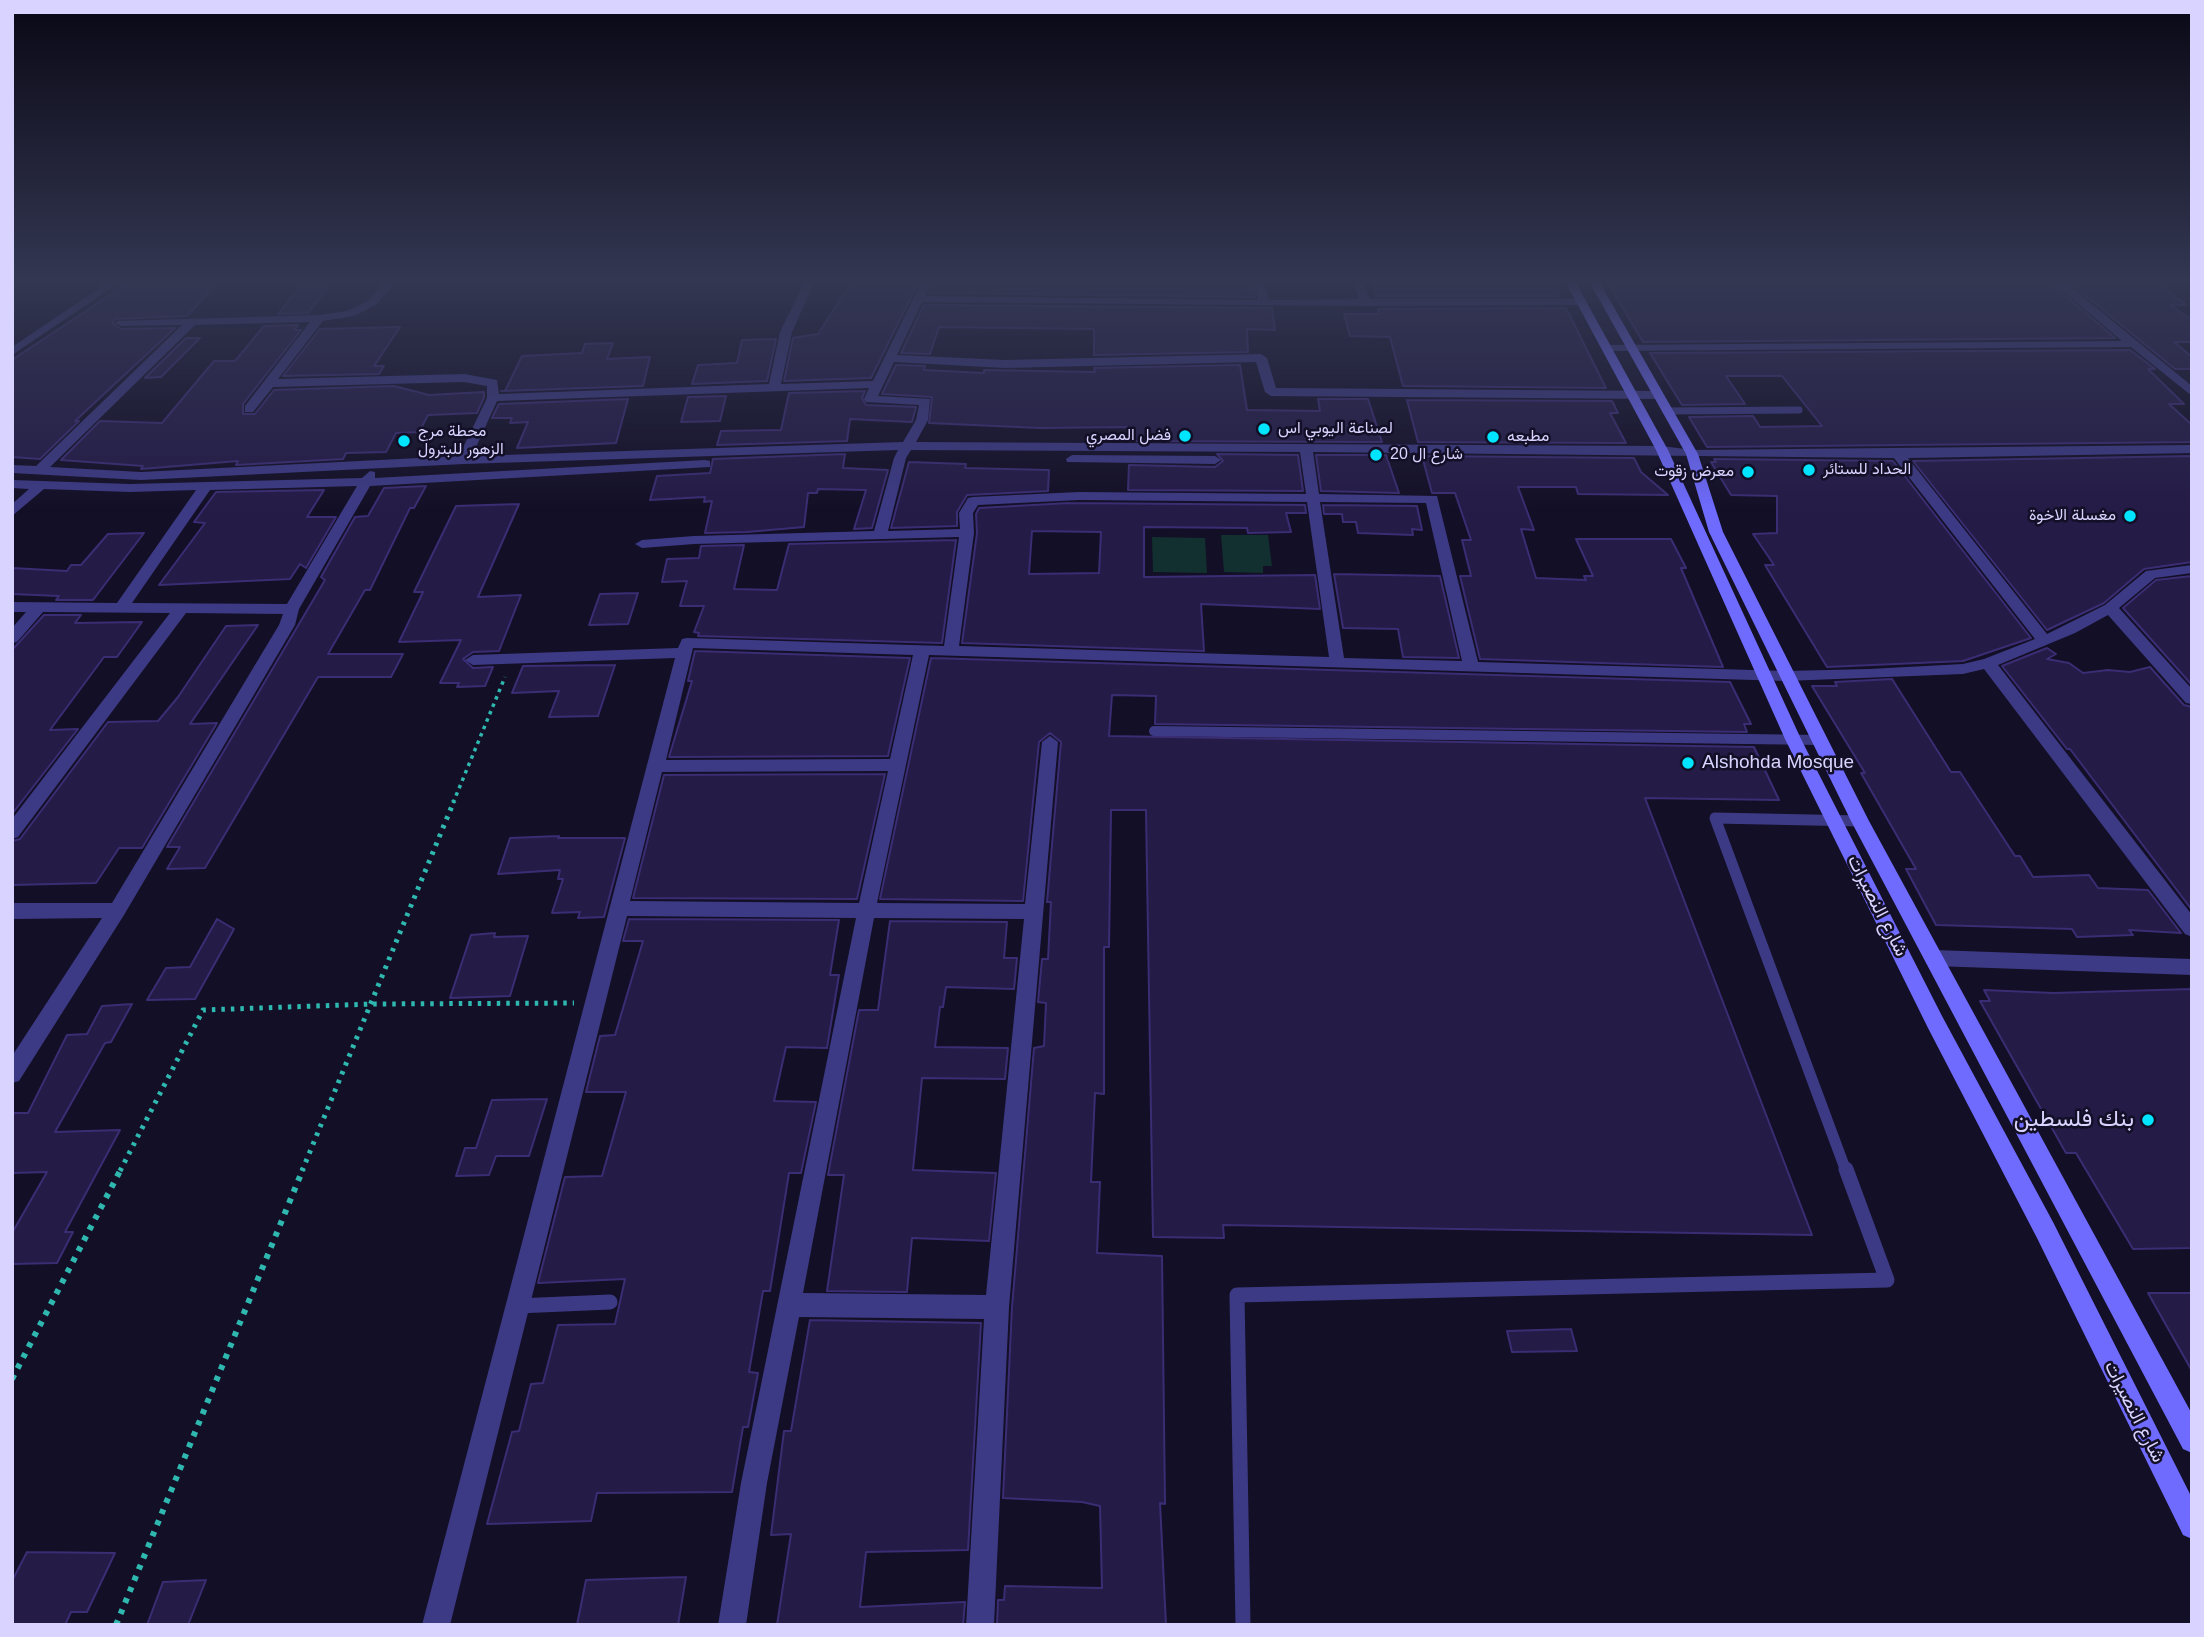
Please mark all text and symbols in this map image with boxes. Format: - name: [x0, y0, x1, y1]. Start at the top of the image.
- place label: لصناعة اليوبي اس: [1278, 419, 1393, 439]
- marker: لصناعة اليوبي اس: [1256, 421, 1272, 437]
- place label: محطة مرج الزهور للبترول: [418, 422, 504, 460]
- place label: فضل المصري: [1086, 426, 1171, 446]
- place label: مطبعه: [1507, 427, 1549, 447]
- marker: فضل المصري: [1177, 428, 1193, 444]
- marker: مطبعه: [1485, 429, 1501, 445]
- marker: محطة مرج الزهور للبترول: [396, 433, 412, 449]
- place label: شارع ال 20: [1390, 445, 1463, 465]
- marker: شارع ال 20: [1368, 447, 1384, 463]
- place label: الحداد للستائر: [1823, 460, 1911, 480]
- place label: معرض زقوت: [1654, 462, 1734, 482]
- marker: الحداد للستائر: [1801, 462, 1817, 478]
- marker: معرض زقوت: [1740, 464, 1756, 480]
- place label: مغسلة الاخوة: [2029, 506, 2116, 526]
- marker: مغسلة الاخوة: [2122, 508, 2138, 524]
- place label: Alshohda Mosque: [1702, 752, 1854, 774]
- marker: Alshohda Mosque: [1680, 755, 1696, 771]
- street label: شارع النصيرات: [1842, 852, 1912, 960]
- place label: بنك فلسطين: [2014, 1106, 2134, 1134]
- marker: بنك فلسطين: [2140, 1112, 2156, 1128]
- street label: شارع النصيرات: [2099, 1358, 2169, 1466]

